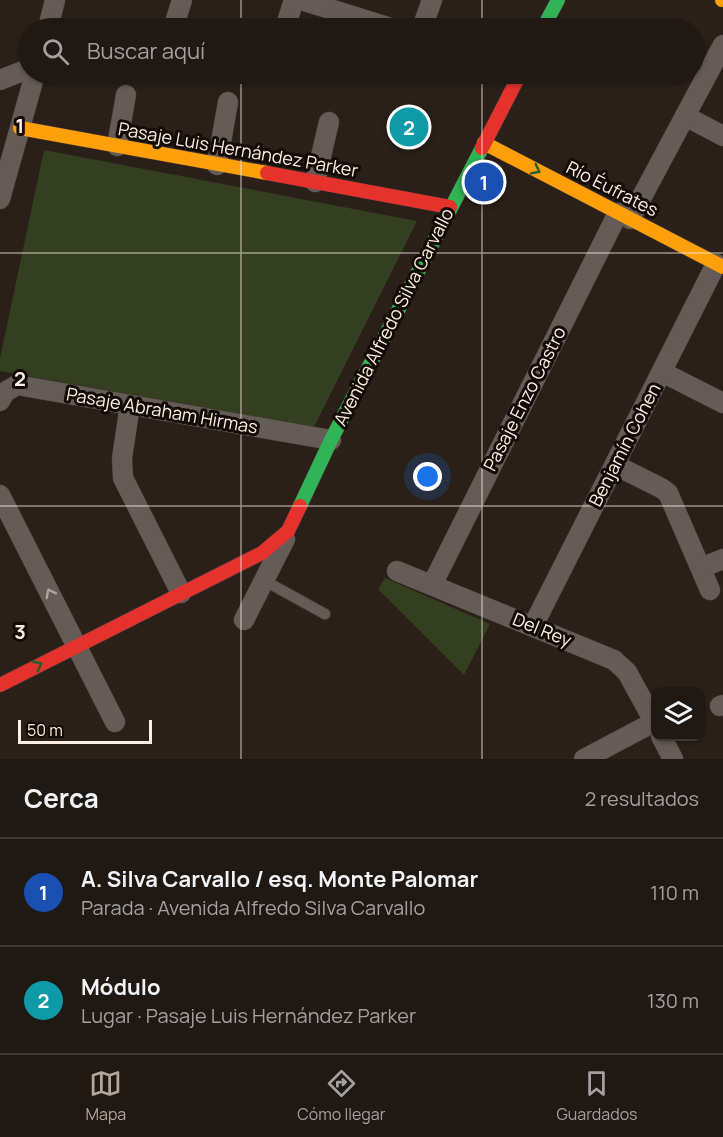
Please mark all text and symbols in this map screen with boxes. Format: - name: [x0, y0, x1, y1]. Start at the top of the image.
- search box: [18, 18, 705, 84]
- icon: search: [39, 35, 72, 68]
- text: Buscar aquí: [87, 36, 205, 66]
- pin: 2: [390, 104, 428, 150]
- text: 1: [16, 112, 24, 139]
- street label: Pasaje Luis Hernández Parker: [116, 116, 361, 182]
- street label: Río Éufrates: [562, 155, 662, 222]
- pin: 1: [464, 160, 504, 204]
- one-way arrow: [529, 163, 540, 174]
- street label: Avenida Alfredo Silva Carvallo: [328, 204, 459, 430]
- street label: Pasaje Enzo Castro: [477, 322, 571, 475]
- text: 2: [14, 365, 26, 392]
- street label: Benjamín Cohen: [583, 379, 666, 510]
- street label: Pasaje Abraham Hirmas: [65, 381, 260, 439]
- your location: [413, 462, 442, 491]
- one-way arrow: [45, 588, 57, 599]
- street label: Del Rey: [509, 606, 576, 652]
- text: 3: [14, 618, 26, 645]
- one-way arrow: [32, 661, 42, 672]
- map controls: [651, 687, 705, 741]
- button: layers: [651, 687, 705, 741]
- scale bar: [18, 717, 152, 744]
- text: 50 m: [27, 719, 63, 741]
- text: Cerca: [24, 780, 99, 816]
- text: 2 resultados: [585, 785, 699, 812]
- text: A. Silva Carvallo / esq. Monte Palomar: [81, 864, 478, 894]
- text: 1: [39, 879, 48, 906]
- text: 110 m: [650, 879, 699, 906]
- text: Parada · Avenida Alfredo Silva Carvallo: [81, 894, 425, 921]
- text: Módulo: [81, 972, 161, 1002]
- text: 2: [38, 987, 49, 1014]
- text: 130 m: [647, 987, 699, 1014]
- text: Lugar · Pasaje Luis Hernández Parker: [81, 1002, 416, 1029]
- tab: Mapa: [86, 1067, 126, 1125]
- tab: Cómo llegar: [297, 1067, 385, 1125]
- tab: Guardados: [557, 1067, 637, 1125]

